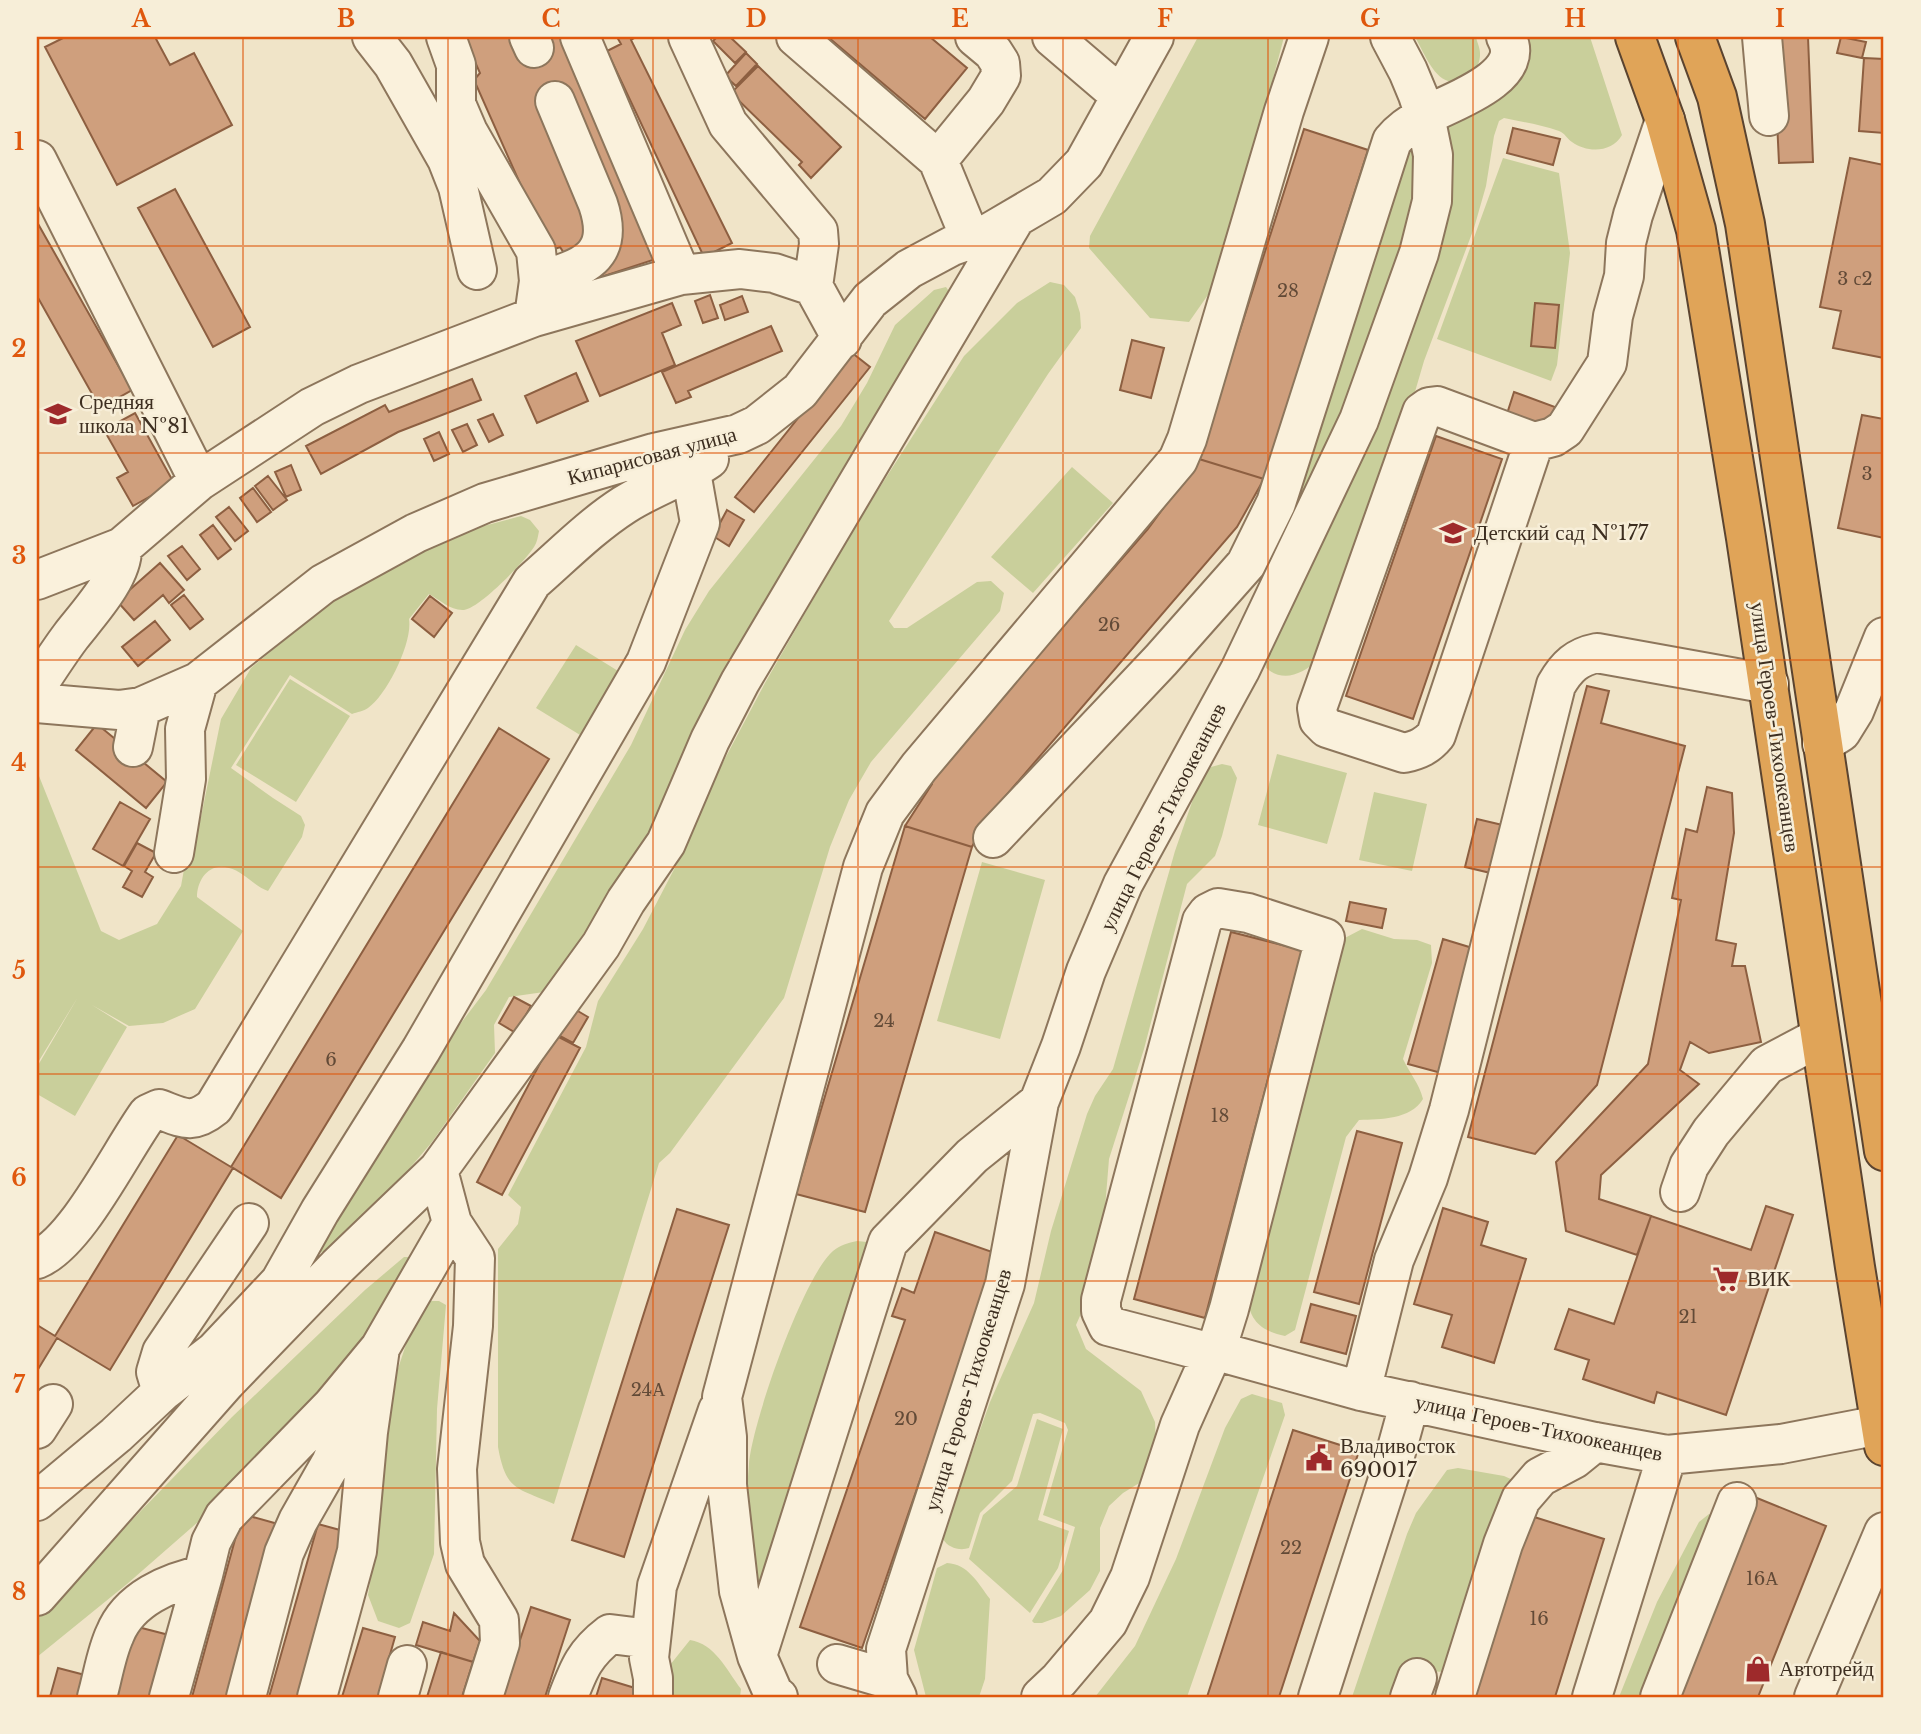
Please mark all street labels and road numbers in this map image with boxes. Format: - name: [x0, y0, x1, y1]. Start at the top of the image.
- street label: Кипарисовая улица: [565, 421, 740, 491]
- street label: улица Героев-Тихоокеанцев: [1745, 600, 1805, 854]
- street label: улица Героев-Тихоокеанцев: [1094, 699, 1232, 935]
- street label: улица Героев-Тихоокеанцев: [919, 1265, 1017, 1515]
- street label: улица Героев-Тихоокеанцев: [1413, 1389, 1665, 1467]

